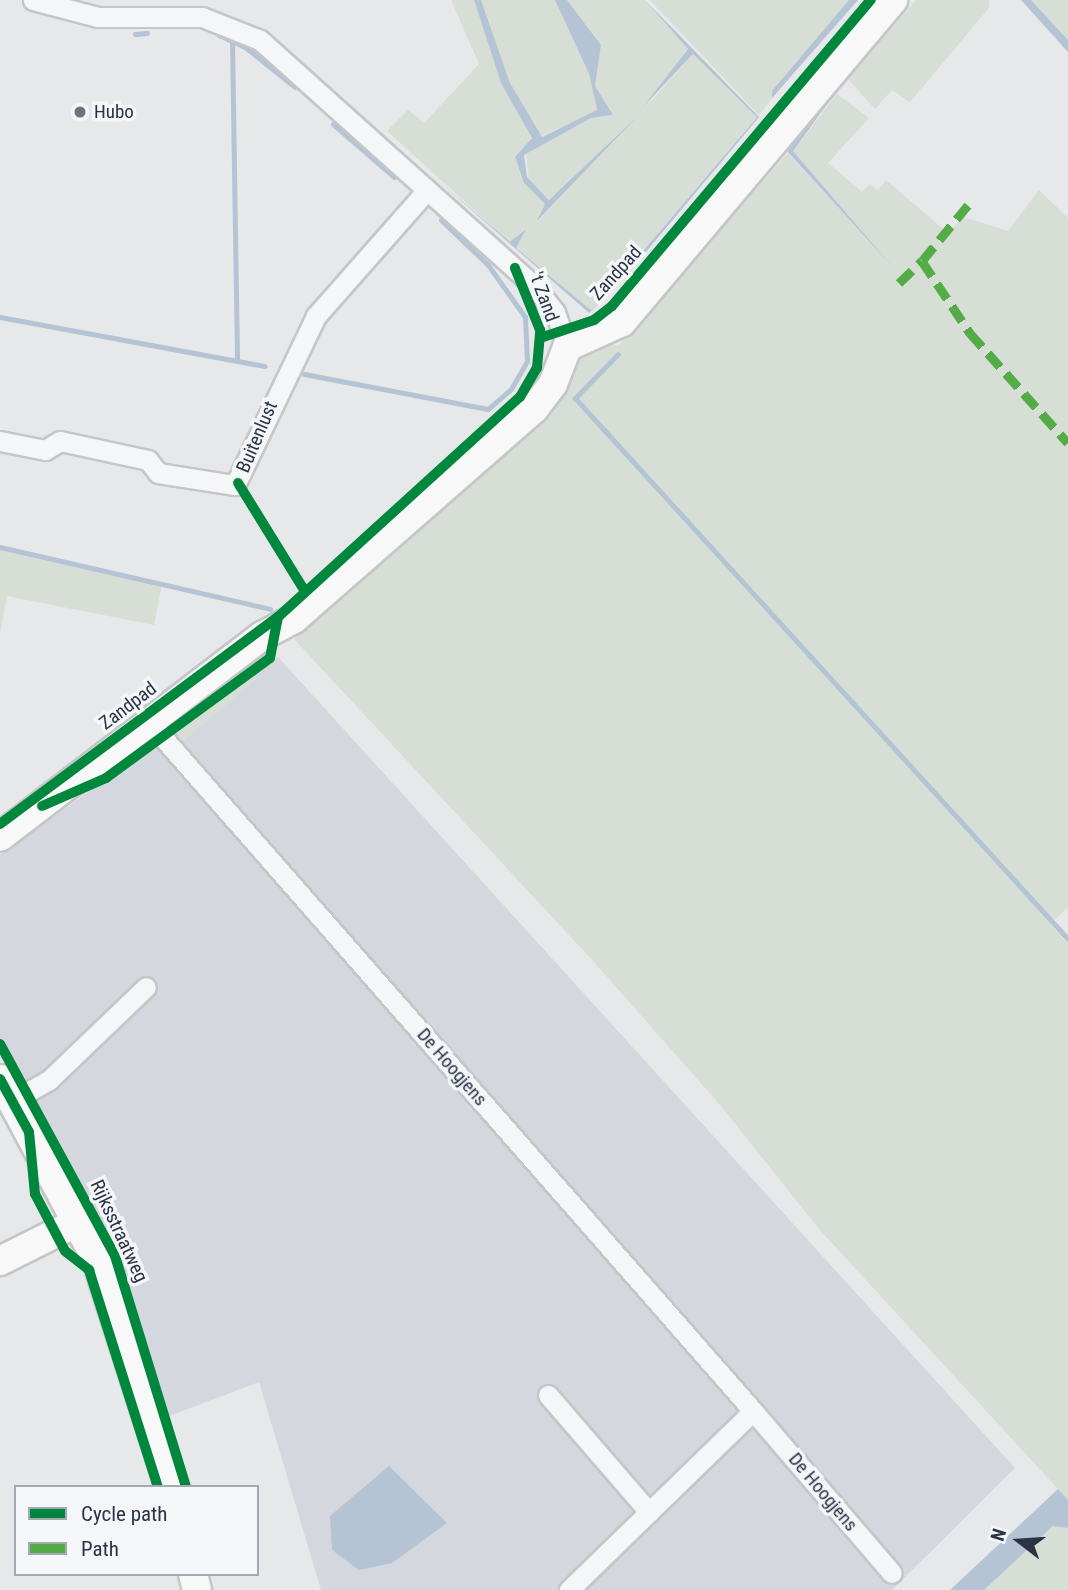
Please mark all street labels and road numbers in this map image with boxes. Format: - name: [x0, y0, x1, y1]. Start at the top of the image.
- street label: Zandpad: [586, 241, 646, 305]
- street label: 't Zand: [525, 269, 563, 325]
- street label: Buitenlust: [232, 398, 282, 476]
- street label: Zandpad: [95, 677, 161, 735]
- street label: De Hoogjens: [412, 1024, 492, 1110]
- street label: Rijksstraatweg: [85, 1176, 153, 1286]
- street label: De Hoogjens: [784, 1448, 862, 1536]

